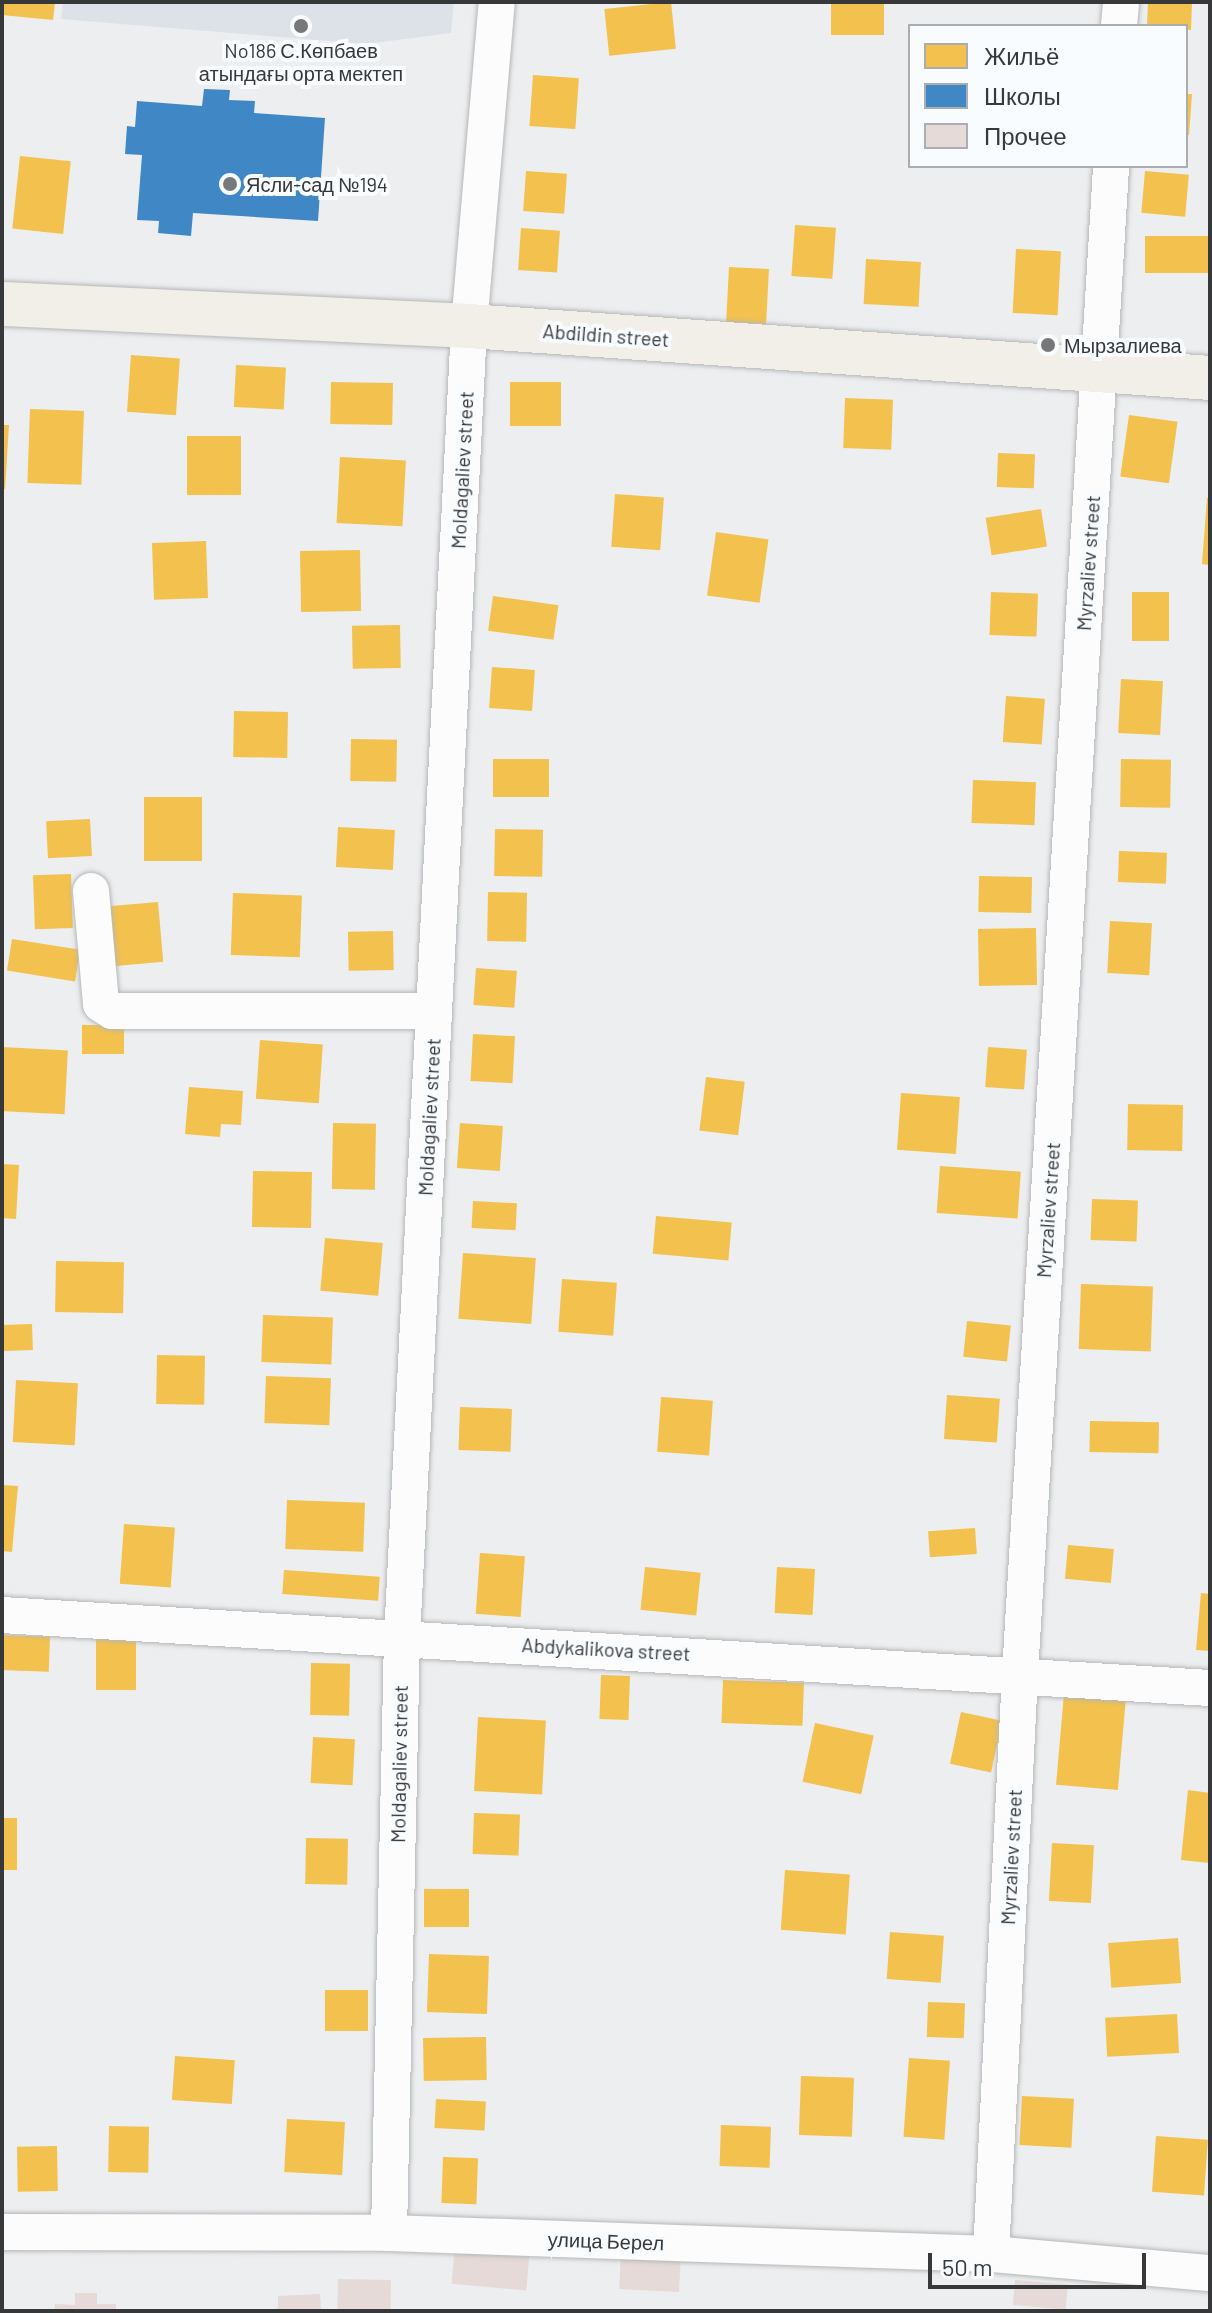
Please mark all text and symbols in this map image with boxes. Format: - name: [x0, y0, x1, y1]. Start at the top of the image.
- marker: No186 С.Көпбаев атындағы орта мектеп: [292, 17, 310, 35]
- legend: [908, 24, 1188, 168]
- place label: No186 С.Көпбаев атындағы орта мектеп: [199, 38, 403, 85]
- text: Жильё: [984, 41, 1059, 70]
- text: Школы: [984, 81, 1061, 110]
- text: Прочее: [984, 121, 1067, 150]
- place label: Ясли-сад №194: [246, 172, 388, 196]
- marker: Ясли-сад №194: [221, 175, 239, 193]
- street label: Abdildin street: [542, 319, 670, 351]
- place label: Мырзалиева: [1064, 333, 1182, 357]
- marker: Мырзалиева: [1039, 336, 1057, 354]
- street label: Moldagaliev street: [446, 390, 478, 550]
- street label: Myrzaliev street: [1071, 494, 1105, 632]
- street label: Moldagaliev street: [413, 1037, 445, 1197]
- street label: Myrzaliev street: [1031, 1141, 1065, 1279]
- street label: Abdykalikova street: [521, 1633, 691, 1665]
- street label: Moldagaliev street: [386, 1685, 412, 1843]
- street label: Myrzaliev street: [995, 1788, 1027, 1926]
- street label: улица Берел: [547, 2227, 665, 2255]
- scale bar: [932, 2237, 1150, 2287]
- text: 50 m: [942, 2252, 993, 2281]

